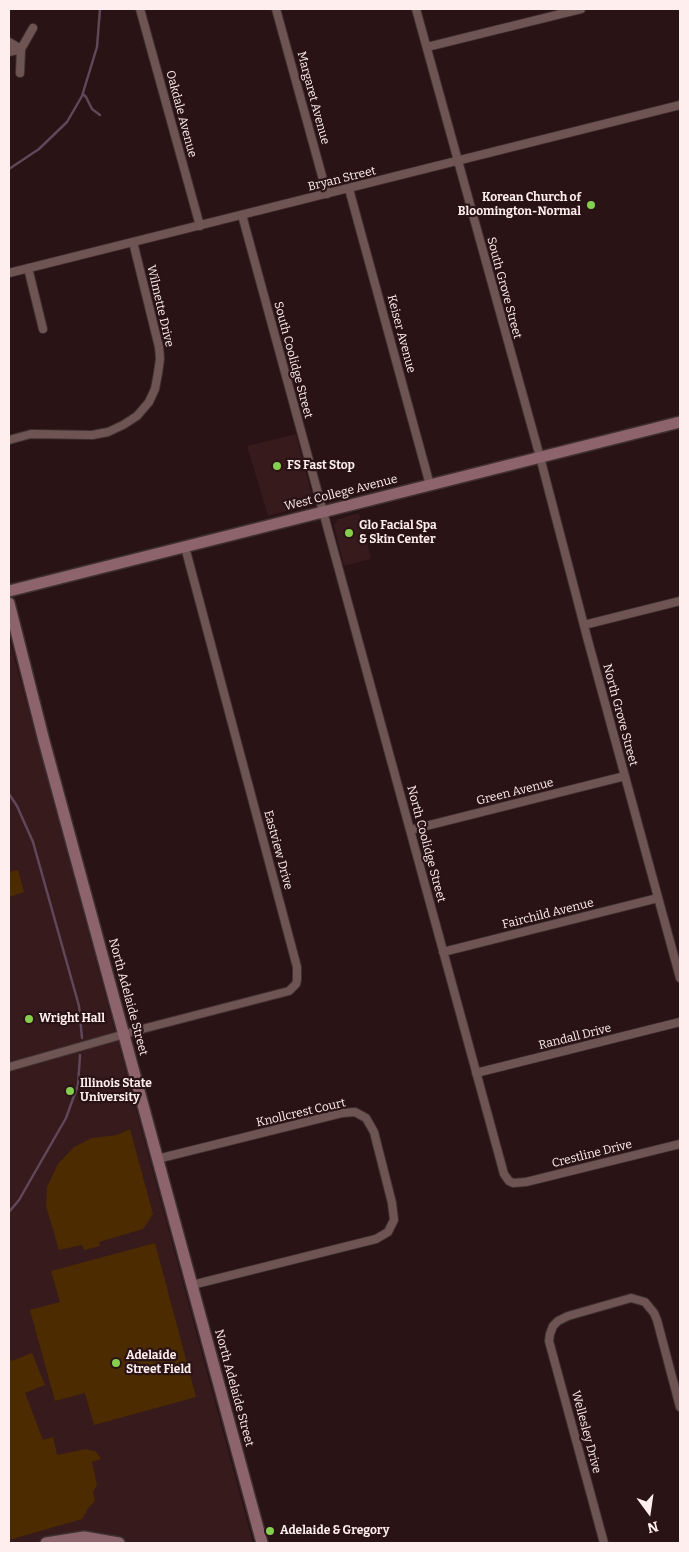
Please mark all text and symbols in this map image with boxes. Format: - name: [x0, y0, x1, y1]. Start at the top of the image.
- street label: Margaret Avenue: [294, 50, 332, 146]
- street label: Oakdale Avenue: [162, 69, 200, 159]
- street label: Bryan Street: [307, 164, 377, 194]
- place label: Korean Church of Bloomington-Normal: [458, 191, 581, 219]
- marker: Korean Church of Bloomington-Normal: [585, 199, 597, 211]
- street label: South Grove Street: [483, 235, 525, 341]
- street label: Wilmette Drive: [144, 264, 176, 348]
- street label: Keiser Avenue: [384, 293, 418, 375]
- street label: South Coolidge Street: [270, 300, 316, 420]
- place label: FS Fast Stop: [287, 459, 355, 473]
- marker: FS Fast Stop: [271, 460, 283, 472]
- street label: West College Avenue: [283, 472, 399, 514]
- place label: Glo Facial Spa & Skin Center: [359, 519, 437, 547]
- marker: Glo Facial Spa & Skin Center: [343, 527, 355, 539]
- street label: North Grove Street: [599, 662, 641, 768]
- street label: Green Avenue: [475, 775, 555, 809]
- street label: North Coolidge Street: [403, 784, 449, 904]
- street label: Eastview Drive: [261, 809, 295, 891]
- street label: Fairchild Avenue: [501, 896, 595, 932]
- street label: North Adelaide Street: [105, 937, 151, 1057]
- place label: Wright Hall: [39, 1012, 105, 1026]
- marker: Wright Hall: [23, 1013, 35, 1025]
- street label: Randall Drive: [537, 1021, 613, 1053]
- place label: Illinois State University: [80, 1077, 152, 1105]
- marker: Illinois State University: [64, 1085, 76, 1097]
- street label: Knollcrest Court: [255, 1096, 347, 1130]
- street label: Crestline Drive: [550, 1137, 634, 1171]
- street label: North Adelaide Street: [211, 1328, 257, 1448]
- place label: Adelaide Street Field: [126, 1349, 191, 1377]
- marker: Adelaide Street Field: [110, 1357, 122, 1369]
- street label: Wellesley Drive: [568, 1389, 604, 1475]
- north arrow: [624, 1487, 674, 1537]
- text: N: [645, 1517, 660, 1537]
- place label: Adelaide & Gregory: [280, 1524, 389, 1538]
- marker: Adelaide & Gregory: [264, 1525, 276, 1537]

